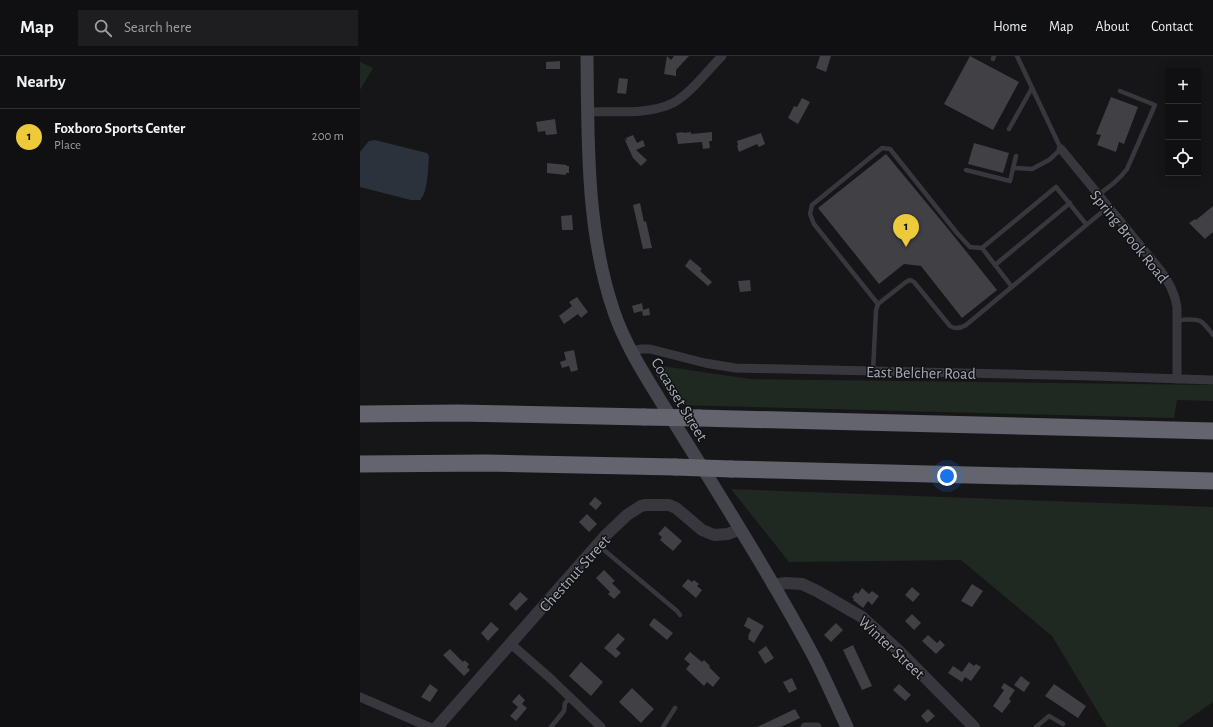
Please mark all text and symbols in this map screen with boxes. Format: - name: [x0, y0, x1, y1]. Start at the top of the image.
- search box: [78, 10, 358, 46]
- icon: search: [92, 17, 114, 39]
- text: Map: [20, 18, 54, 37]
- text: Search here: [124, 20, 192, 35]
- text: Home: [993, 20, 1027, 34]
- text: Map: [1049, 20, 1073, 34]
- text: About: [1095, 20, 1129, 34]
- text: Contact: [1151, 20, 1193, 34]
- map controls: [1165, 68, 1201, 176]
- button: +: [1165, 68, 1201, 104]
- text: Nearby: [16, 73, 66, 90]
- button: −: [1165, 104, 1201, 140]
- text: Foxboro Sports Center: [54, 121, 185, 136]
- text: 1: [27, 130, 31, 143]
- text: 200 m: [312, 130, 344, 143]
- text: Place: [54, 139, 81, 152]
- button: locate: [1165, 140, 1201, 176]
- street label: Spring Brook Road: [1087, 187, 1171, 286]
- pin: 1: [893, 214, 919, 247]
- street label: Cocasset Street: [648, 355, 710, 444]
- street label: East Belcher Road: [866, 364, 976, 382]
- your location: [937, 466, 957, 486]
- street label: Chestnut Street: [536, 532, 613, 615]
- street label: Winter Street: [855, 613, 928, 682]

